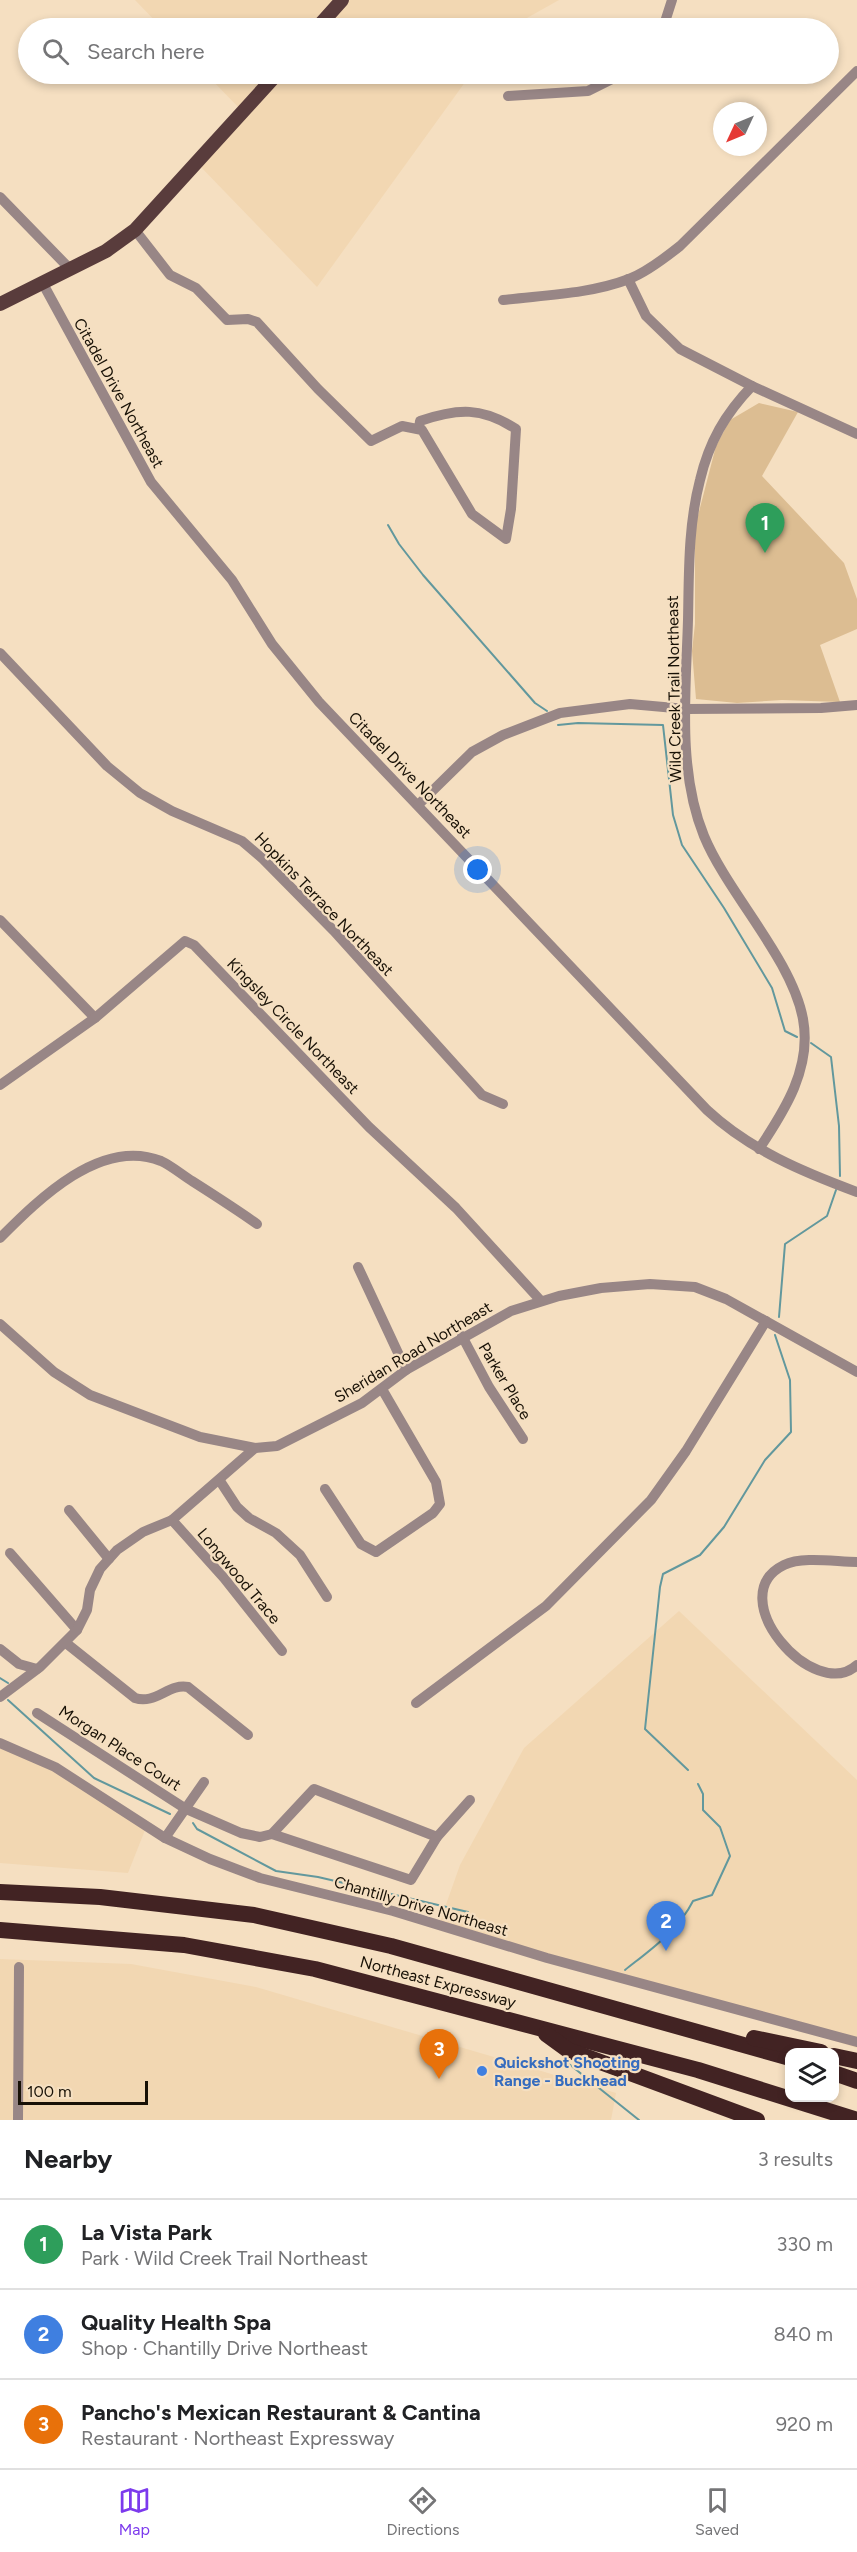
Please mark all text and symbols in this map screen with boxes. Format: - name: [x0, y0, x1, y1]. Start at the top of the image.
- search box: [18, 18, 839, 84]
- icon: search: [39, 35, 72, 68]
- text: Search here: [87, 38, 205, 65]
- north arrow: [713, 102, 767, 156]
- street label: Citadel Drive Northeast: [70, 315, 168, 471]
- pin: 1: [746, 504, 784, 553]
- street label: Wild Creek Trail Northeast: [663, 595, 685, 783]
- street label: Citadel Drive Northeast: [345, 708, 475, 842]
- street label: Hopkins Terrace Northeast: [251, 828, 397, 980]
- your location: [463, 855, 492, 884]
- street label: Kingsley Circle Northeast: [223, 954, 363, 1098]
- street label: Sheridan Road Northeast: [331, 1297, 495, 1407]
- street label: Parker Place: [475, 1339, 536, 1423]
- street label: Longwood Trace: [193, 1524, 285, 1628]
- street label: Morgan Place Court: [55, 1701, 185, 1795]
- street label: Chantilly Drive Northeast: [332, 1872, 510, 1940]
- pin: 2: [646, 1902, 686, 1951]
- street label: Northeast Expressway: [358, 1952, 519, 2012]
- pin: 3: [420, 2030, 458, 2079]
- map controls: [785, 2048, 839, 2102]
- button: layers: [785, 2048, 839, 2102]
- place label: Quickshot Shooting Range - Buckhead: [494, 2053, 640, 2090]
- marker: Quickshot Shooting Range - Buckhead: [475, 2064, 489, 2078]
- scale bar: [18, 2078, 148, 2106]
- text: 100 m: [27, 2082, 72, 2101]
- text: Nearby: [24, 2143, 112, 2175]
- text: 3 results: [758, 2147, 833, 2171]
- text: La Vista Park: [81, 2219, 212, 2246]
- text: 1: [39, 2232, 48, 2256]
- text: 330 m: [776, 2232, 833, 2256]
- text: Park · Wild Creek Trail Northeast: [81, 2246, 368, 2270]
- text: Quality Health Spa: [81, 2309, 271, 2336]
- text: 2: [38, 2322, 49, 2346]
- text: 840 m: [774, 2322, 833, 2346]
- text: Shop · Chantilly Drive Northeast: [81, 2336, 368, 2360]
- text: Pancho's Mexican Restaurant & Cantina: [81, 2399, 481, 2426]
- text: 3: [38, 2412, 49, 2436]
- text: 920 m: [776, 2412, 833, 2436]
- text: Restaurant · Northeast Expressway: [81, 2426, 394, 2450]
- tab: Map: [118, 2484, 151, 2539]
- tab: Directions: [386, 2484, 459, 2539]
- tab: Saved: [695, 2484, 739, 2539]

